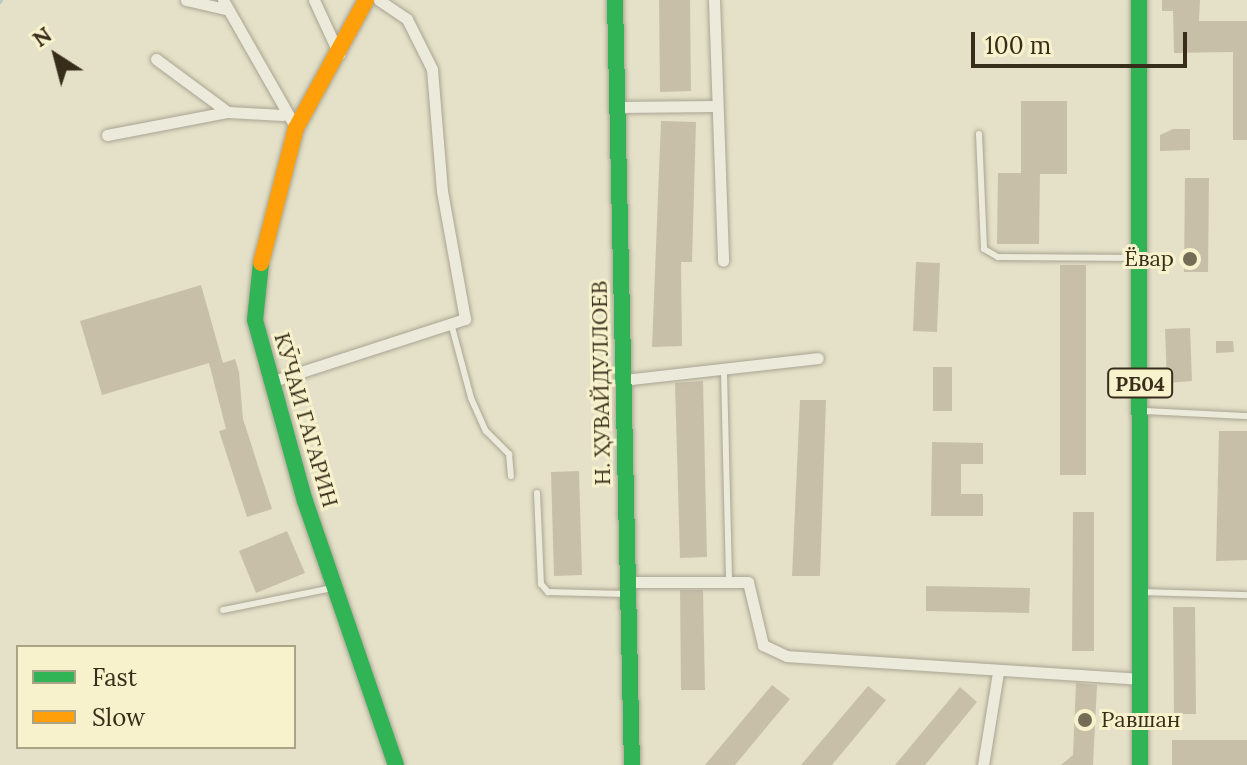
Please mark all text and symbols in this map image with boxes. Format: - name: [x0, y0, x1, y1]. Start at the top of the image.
- north arrow: [16, 16, 96, 96]
- scale bar: [975, 16, 1191, 66]
- text: N: [27, 20, 57, 53]
- text: 100 m: [985, 30, 1051, 61]
- place label: Ёвар: [1124, 246, 1174, 272]
- marker: Ёвар: [1181, 250, 1199, 268]
- street label: Н. ҲУВАЙДУЛЛОЕВ: [586, 280, 616, 486]
- street label: КӮЧАИ ГАГАРИН: [268, 330, 344, 510]
- road number: РБ04: [1106, 367, 1174, 399]
- legend: [16, 645, 296, 749]
- text: Fast: [92, 662, 137, 693]
- text: Slow: [92, 702, 145, 733]
- place label: Равшан: [1101, 707, 1180, 733]
- marker: Равшан: [1076, 711, 1094, 729]

